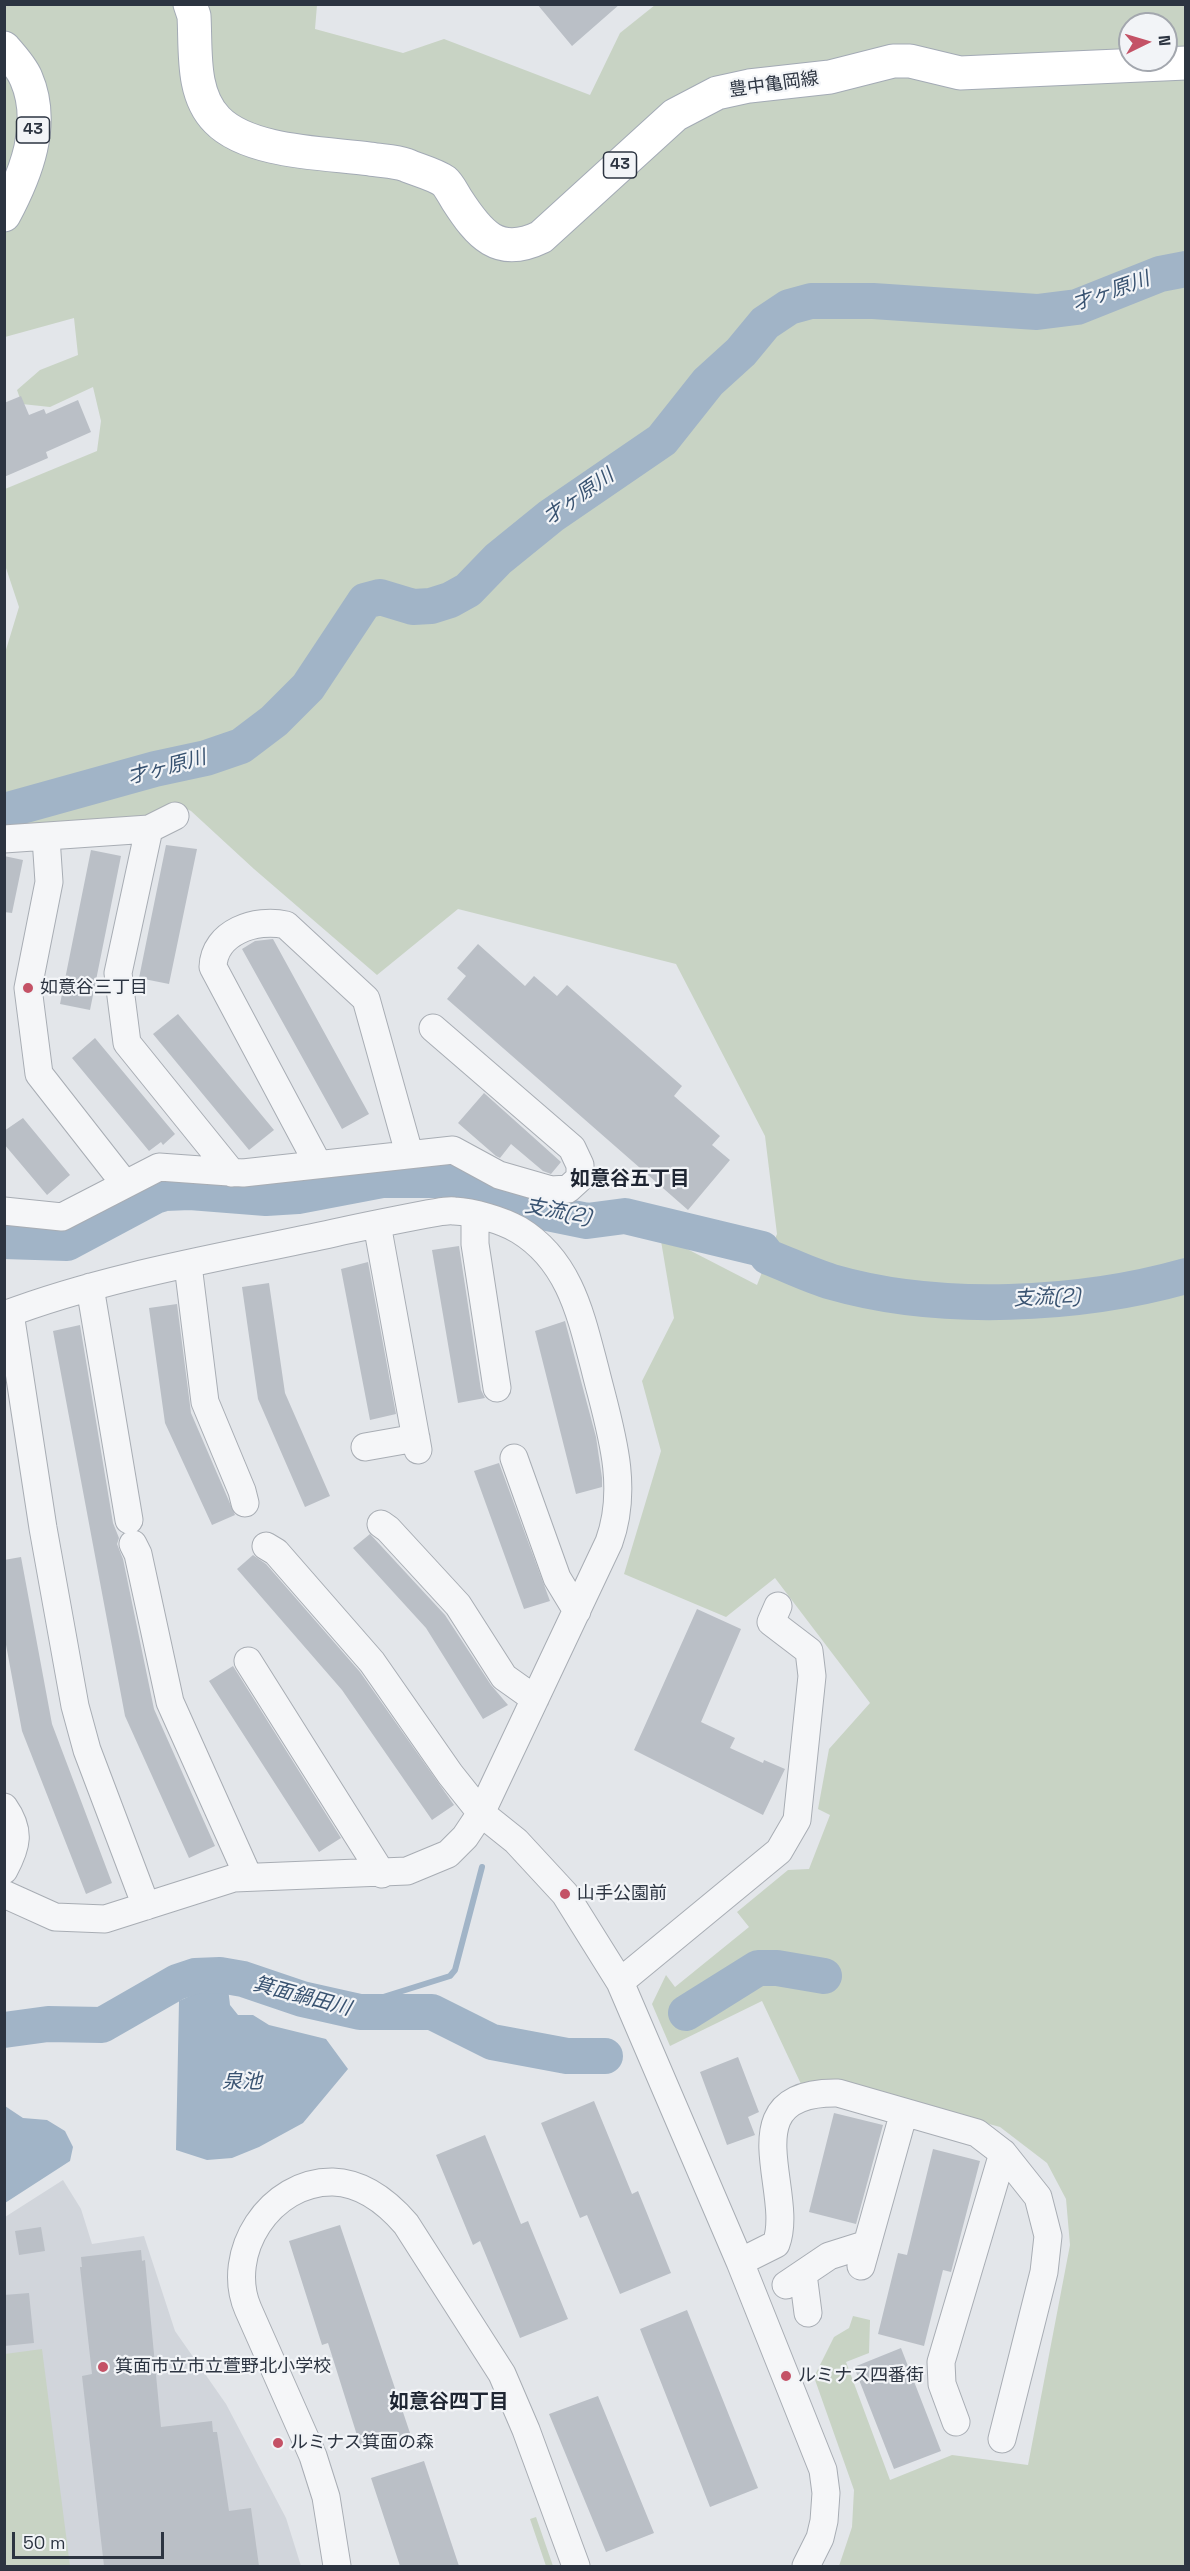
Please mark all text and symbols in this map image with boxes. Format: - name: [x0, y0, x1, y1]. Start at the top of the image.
- north arrow: [1118, 12, 1178, 72]
- text: N: [1154, 34, 1175, 47]
- street label: 豊中亀岡線: [728, 68, 820, 102]
- road number: 43: [16, 117, 50, 143]
- road number: 43: [604, 152, 636, 178]
- water label: 才ヶ原川: [1069, 268, 1153, 316]
- water label: 才ヶ原川: [539, 464, 619, 530]
- water label: 才ヶ原川: [125, 746, 209, 790]
- place label: 如意谷三丁目: [40, 977, 148, 999]
- marker: 如意谷三丁目: [21, 981, 35, 995]
- district label: 如意谷五丁目: [570, 1168, 690, 1192]
- water label: 支流(2): [523, 1194, 593, 1230]
- water label: 支流(2): [1013, 1284, 1081, 1312]
- place label: 山手公園前: [577, 1883, 667, 1905]
- marker: 山手公園前: [558, 1887, 572, 1901]
- water label: 箕面鍋田川: [251, 1972, 353, 2022]
- water label: 泉池: [222, 2071, 262, 2095]
- place label: 箕面市立市立萱野北小学校: [115, 2356, 331, 2378]
- marker: 箕面市立市立萱野北小学校: [96, 2360, 110, 2374]
- place label: ルミナス四番街: [798, 2365, 924, 2387]
- marker: ルミナス四番街: [779, 2369, 793, 2383]
- district label: 如意谷四丁目: [389, 2391, 509, 2415]
- place label: ルミナス箕面の森: [290, 2432, 434, 2454]
- marker: ルミナス箕面の森: [271, 2436, 285, 2450]
- scale bar: [15, 2520, 166, 2558]
- text: 50 m: [23, 2531, 65, 2554]

